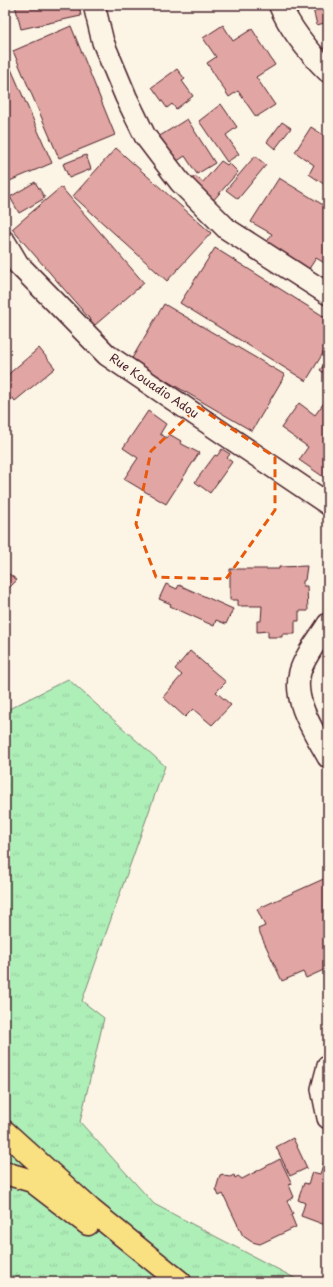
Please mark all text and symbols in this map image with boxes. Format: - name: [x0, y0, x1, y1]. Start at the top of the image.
- street label: Rue Kouadio Adou: [106, 348, 203, 422]

